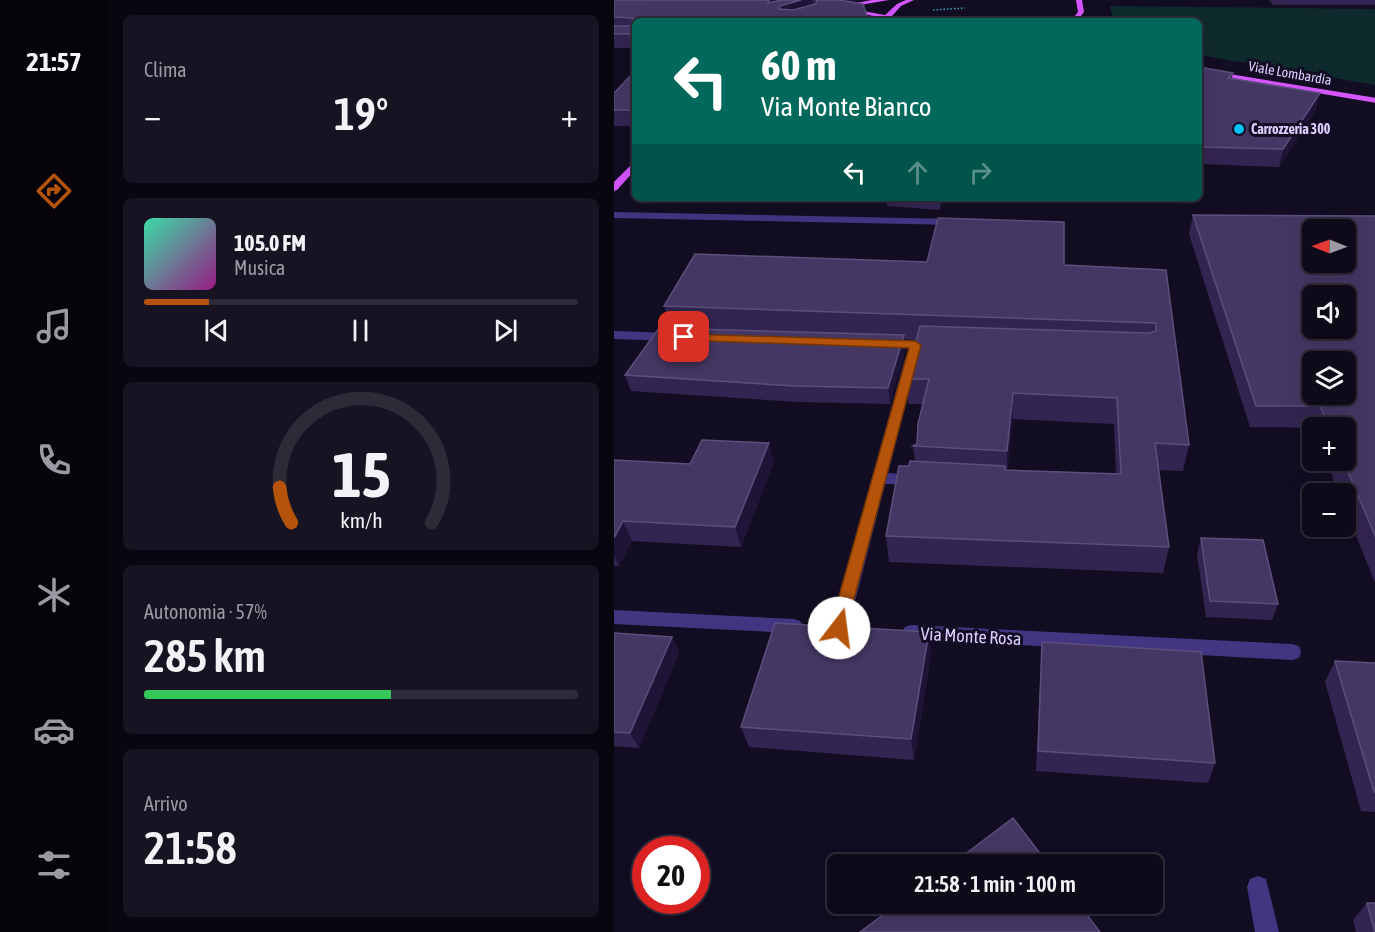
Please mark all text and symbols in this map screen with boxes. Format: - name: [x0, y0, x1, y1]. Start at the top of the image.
- text: 60 m: [761, 41, 836, 89]
- icon: left: [662, 42, 740, 120]
- text: 21:57: [26, 46, 82, 77]
- text: Clima: [144, 58, 187, 81]
- street label: Viale Lombardia: [1247, 58, 1333, 88]
- text: 19°: [334, 88, 388, 140]
- text: Via Monte Bianco: [761, 91, 931, 122]
- text: −: [144, 96, 161, 134]
- text: +: [561, 96, 578, 134]
- place label: Carrozzeria 300: [1251, 121, 1331, 137]
- marker: Carrozzeria 300: [1232, 122, 1246, 136]
- icon: left: [838, 156, 871, 189]
- icon: ahead: [901, 156, 934, 189]
- icon: right: [964, 156, 997, 189]
- icon: directions: [33, 170, 75, 212]
- north arrow: [1302, 219, 1356, 273]
- map controls: [1302, 219, 1356, 537]
- text: 105.0 FM: [234, 230, 306, 256]
- text: Musica: [234, 256, 285, 279]
- button: sound: [1302, 285, 1356, 339]
- icon: music: [33, 305, 75, 347]
- pin: [658, 311, 709, 362]
- icon: previous: [200, 314, 233, 347]
- icon: pause: [344, 314, 377, 347]
- icon: next: [489, 314, 522, 347]
- icon: arrive: [667, 320, 700, 353]
- button: layers: [1302, 351, 1356, 405]
- button: +: [1302, 417, 1356, 471]
- icon: phone: [33, 439, 75, 481]
- text: 15: [332, 439, 390, 510]
- button: −: [1302, 483, 1356, 537]
- text: km/h: [340, 508, 382, 533]
- icon: climate: [33, 574, 75, 616]
- position arrow: [807, 596, 871, 660]
- text: Autonomia · 57%: [144, 600, 267, 623]
- street label: Via Monte Rosa: [920, 623, 1022, 649]
- text: 285 km: [144, 630, 266, 682]
- icon: car: [33, 709, 75, 751]
- text: Arrivo: [144, 792, 188, 815]
- text: 21:58: [144, 822, 237, 874]
- speed limit sign: 20: [632, 836, 710, 914]
- icon: filters: [33, 844, 75, 886]
- text: 21:58 · 1 min · 100 m: [914, 871, 1076, 897]

